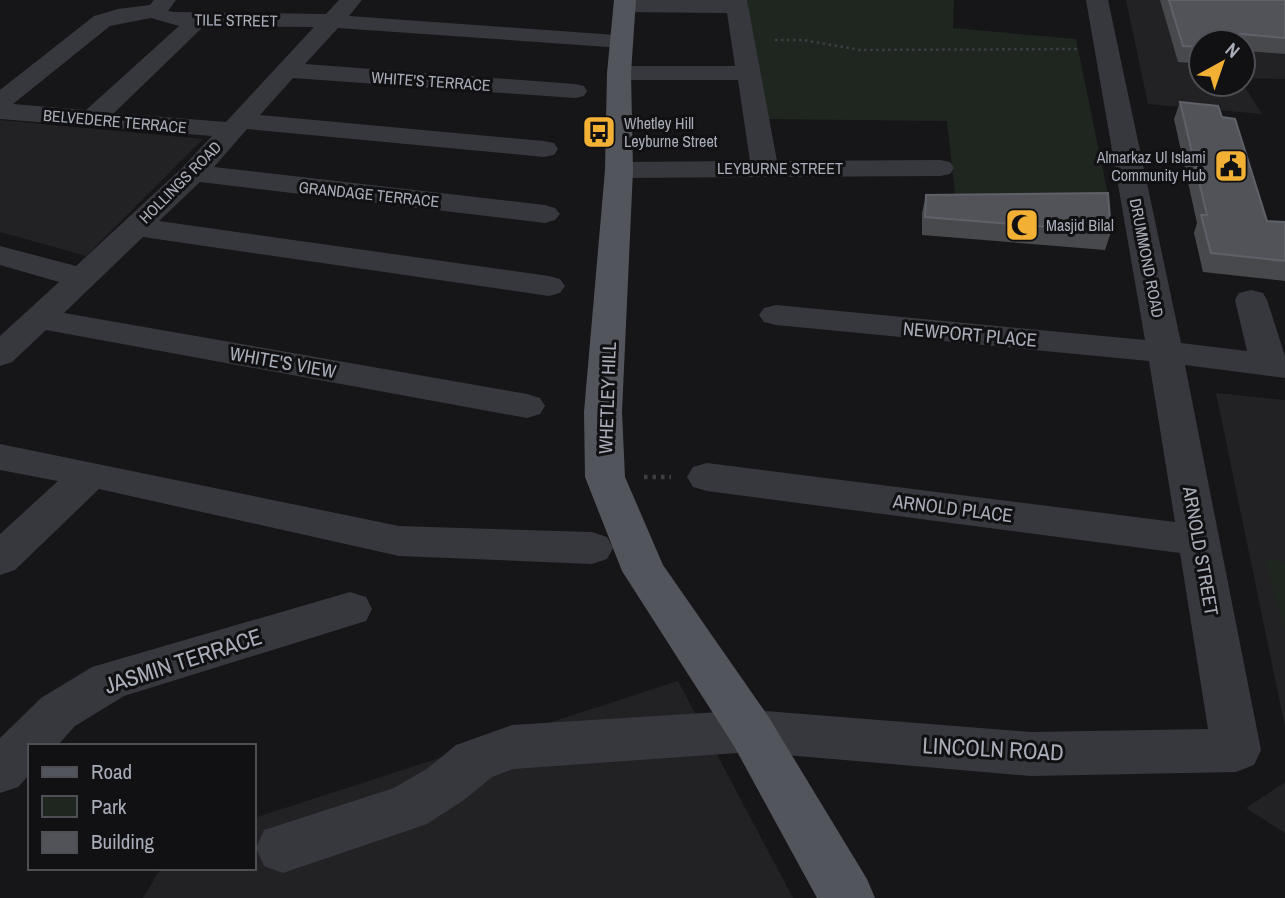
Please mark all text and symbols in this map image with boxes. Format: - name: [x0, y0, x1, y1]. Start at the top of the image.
- street label: TILE STREET: [194, 8, 278, 32]
- north arrow: [1187, 28, 1257, 98]
- text: N: [1220, 36, 1246, 64]
- street label: WHITE'S TERRACE: [371, 66, 491, 96]
- street label: BELVEDERE TERRACE: [42, 104, 188, 138]
- place label: Whetley Hill Leyburne Street: [624, 112, 718, 152]
- bus stop icon: Whetley Hill Leyburne Street: [580, 113, 618, 151]
- street label: HOLLINGS ROAD: [134, 136, 226, 228]
- place label: Almarkaz Ul Islami Community Hub: [1096, 146, 1206, 186]
- public building icon: Almarkaz Ul Islami Community Hub: [1212, 147, 1250, 185]
- street label: LEYBURNE STREET: [717, 157, 843, 179]
- street label: GRANDAGE TERRACE: [298, 176, 440, 212]
- street label: DRUMMOND ROAD: [1125, 197, 1169, 319]
- mosque icon: Masjid Bilal: [1003, 206, 1041, 244]
- place label: Masjid Bilal: [1046, 214, 1114, 236]
- street label: NEWPORT PLACE: [902, 315, 1038, 353]
- street label: WHITE'S VIEW: [228, 340, 339, 384]
- street label: WHETLEY HILL: [592, 341, 622, 455]
- street label: ARNOLD STREET: [1177, 483, 1225, 618]
- street label: ARNOLD PLACE: [891, 488, 1014, 528]
- street label: JASMIN TERRACE: [100, 620, 266, 701]
- street label: LINCOLN ROAD: [922, 729, 1064, 768]
- legend: [28, 744, 256, 870]
- text: Road: [91, 757, 132, 786]
- text: Park: [91, 792, 127, 821]
- text: Building: [91, 827, 155, 856]

